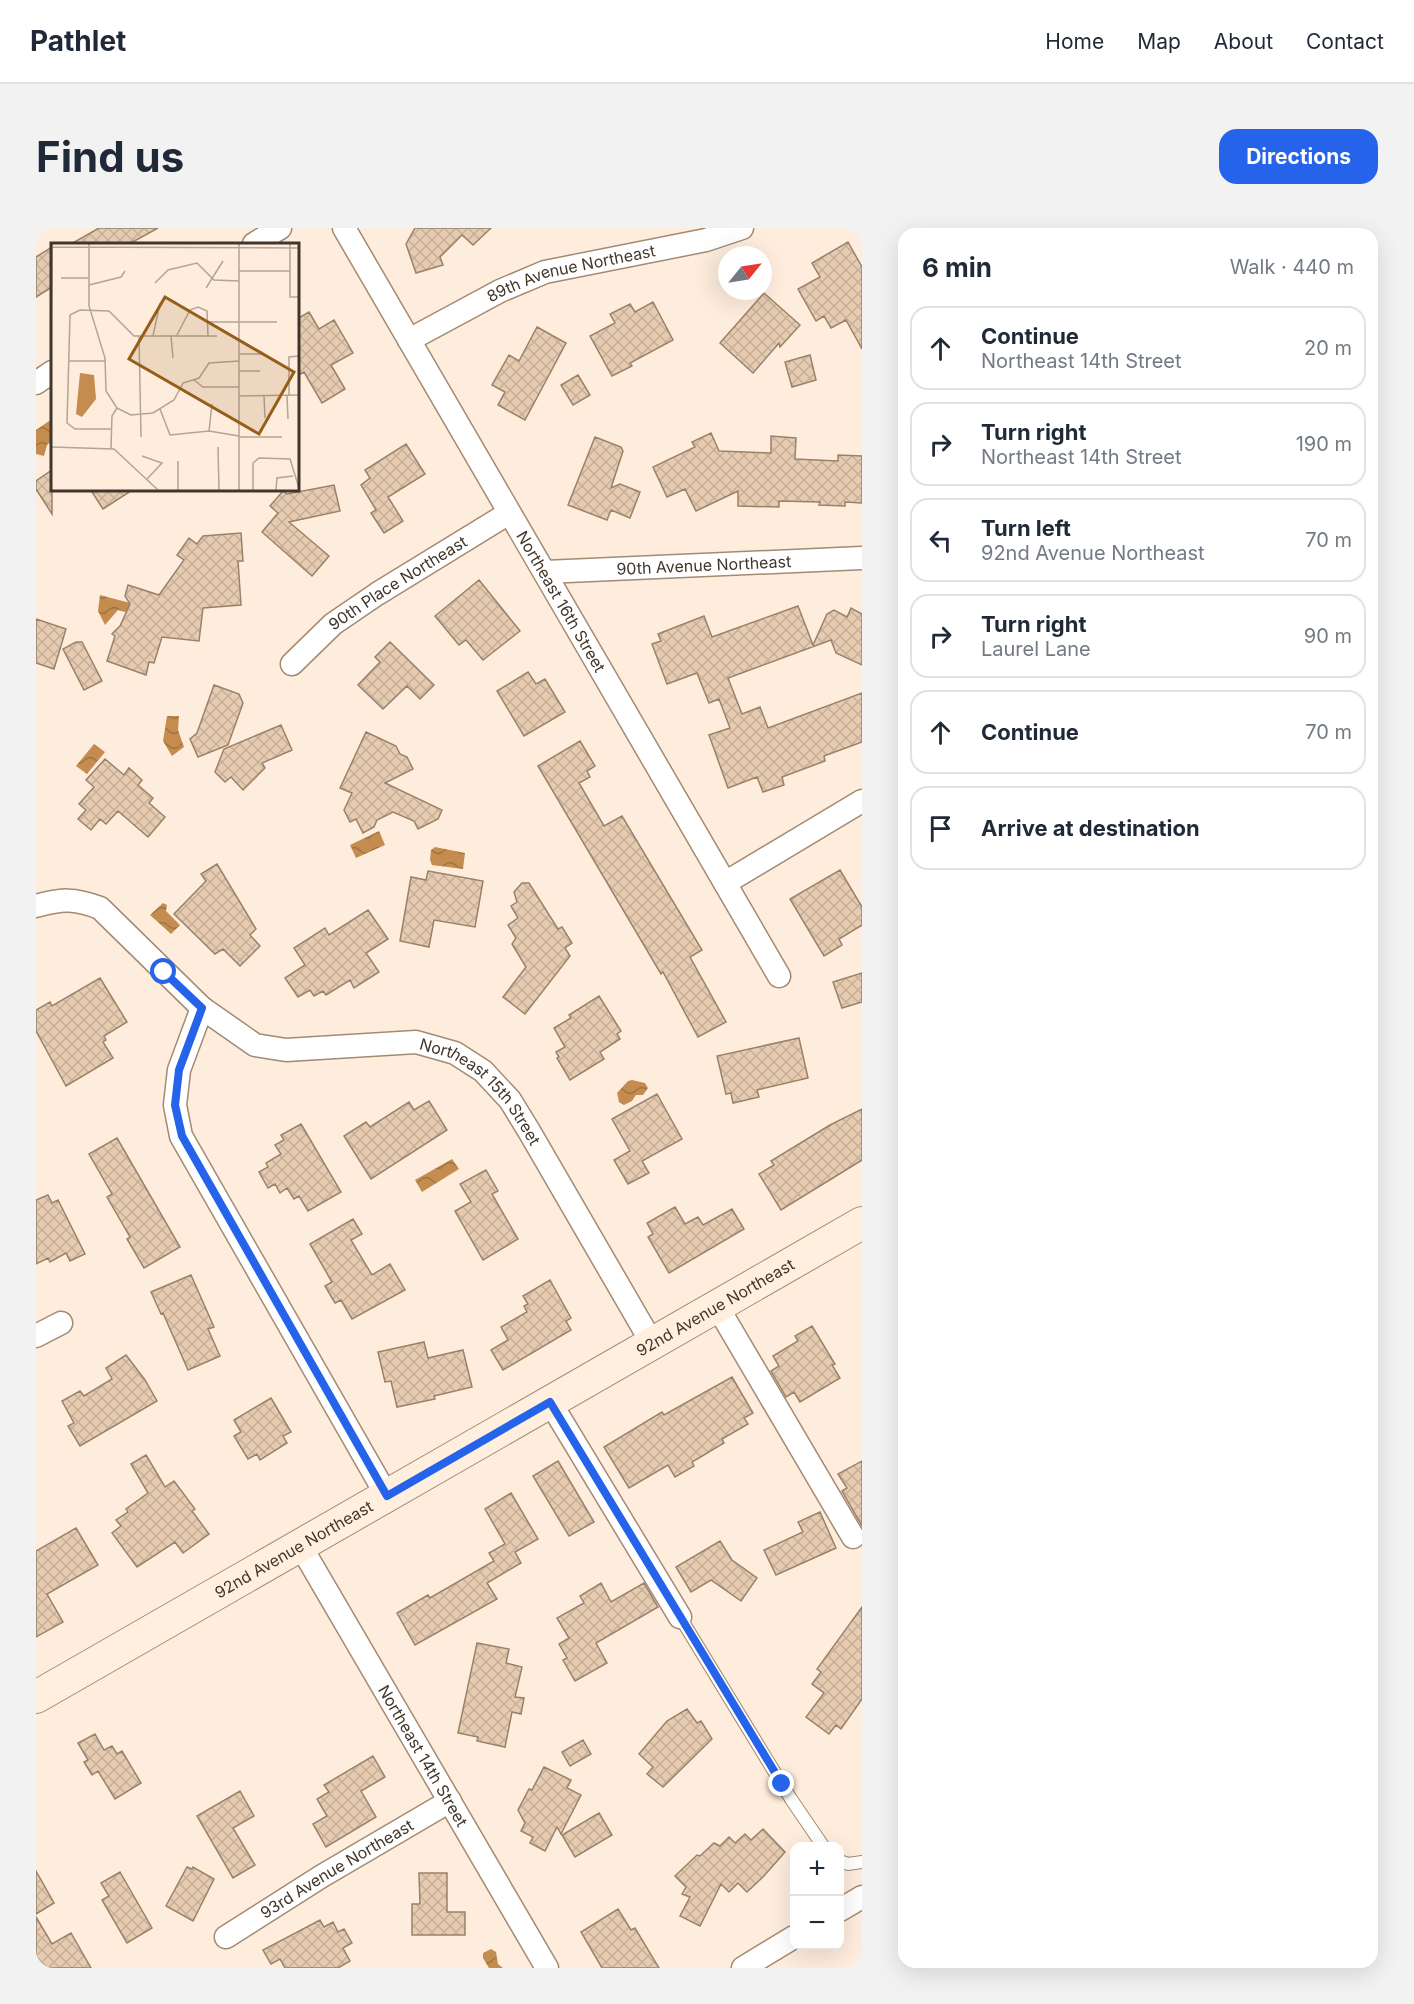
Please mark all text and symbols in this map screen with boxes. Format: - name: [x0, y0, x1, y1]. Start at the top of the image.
- text: Pathlet: [30, 24, 126, 58]
- text: Home: [1045, 29, 1104, 54]
- text: Map: [1137, 29, 1181, 54]
- text: About: [1214, 29, 1273, 54]
- text: Contact: [1306, 29, 1384, 54]
- button: Directions: [1219, 129, 1378, 184]
- text: Find us: [36, 131, 184, 182]
- street label: 89th Avenue Northeast: [483, 240, 657, 306]
- inset map: [51, 243, 298, 490]
- north arrow: [718, 246, 772, 300]
- text: 6 min: [922, 252, 992, 283]
- text: Walk · 440 m: [1230, 255, 1354, 279]
- text: Continue: [981, 323, 1079, 349]
- icon: ahead: [924, 332, 957, 365]
- text: 20 m: [1304, 336, 1352, 360]
- text: Northeast 14th Street: [981, 349, 1182, 373]
- text: Turn right: [981, 419, 1087, 445]
- icon: right: [924, 428, 957, 461]
- text: 190 m: [1296, 432, 1352, 456]
- text: Northeast 14th Street: [981, 445, 1182, 469]
- text: Turn left: [981, 515, 1071, 541]
- icon: left: [924, 524, 957, 557]
- street label: Northeast 16th Street: [512, 527, 610, 676]
- text: 70 m: [1305, 528, 1352, 552]
- street label: 90th Place Northeast: [325, 531, 471, 634]
- text: 92nd Avenue Northeast: [981, 541, 1205, 565]
- street label: 90th Avenue Northeast: [616, 551, 792, 579]
- text: Turn right: [981, 611, 1087, 637]
- icon: right: [924, 620, 957, 653]
- text: 90 m: [1304, 624, 1352, 648]
- text: Laurel Lane: [981, 637, 1091, 661]
- icon: ahead: [924, 716, 957, 749]
- text: Continue: [981, 719, 1079, 745]
- text: 70 m: [1305, 720, 1352, 744]
- icon: arrive: [924, 812, 957, 845]
- text: Arrive at destination: [981, 815, 1200, 841]
- route start: [150, 958, 176, 984]
- street label: Northeast 15th Street: [417, 1034, 545, 1149]
- street label: 92nd Avenue Northeast: [633, 1254, 798, 1360]
- street label: 92nd Avenue Northeast: [211, 1496, 376, 1602]
- street label: Northeast 14th Street: [374, 1681, 472, 1830]
- route end: [768, 1770, 794, 1796]
- street label: 93rd Avenue Northeast: [256, 1815, 417, 1923]
- map controls: [790, 1842, 844, 1950]
- button: +: [790, 1842, 844, 1896]
- button: −: [790, 1896, 844, 1950]

